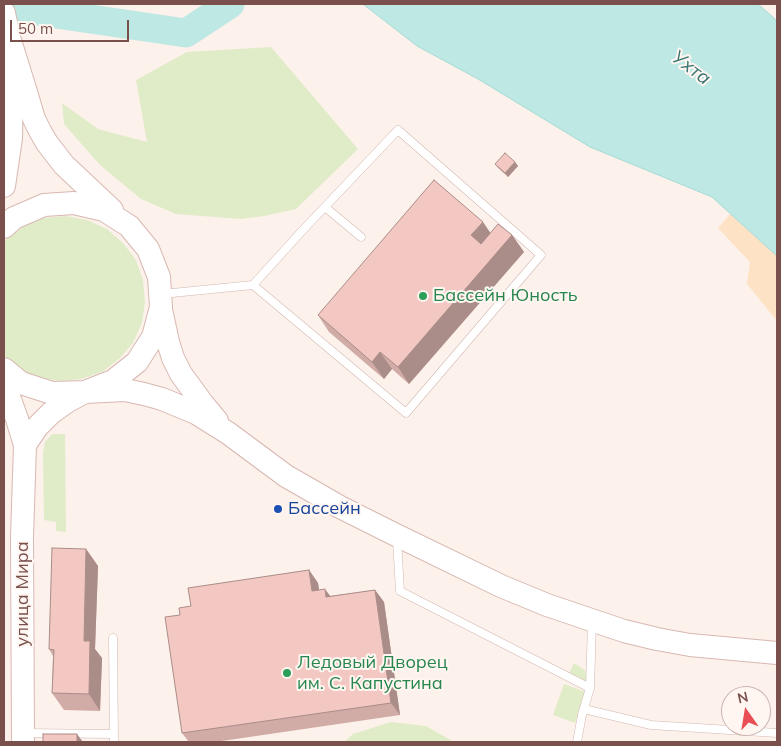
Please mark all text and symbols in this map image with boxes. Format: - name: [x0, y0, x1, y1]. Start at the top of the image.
- scale bar: [12, 10, 131, 42]
- text: 50 m: [18, 19, 53, 38]
- water label: Ухта: [667, 46, 715, 90]
- place label: Бассейн Юность: [433, 285, 578, 307]
- marker: Бассейн Юность: [417, 290, 429, 302]
- place label: Бассейн: [288, 498, 361, 520]
- marker: Бассейн: [272, 503, 284, 515]
- street label: улица Мира: [12, 541, 34, 647]
- place label: Ледовый Дворец им. С. Капустина: [297, 652, 448, 694]
- marker: Ледовый Дворец им. С. Капустина: [281, 667, 293, 679]
- north arrow: [721, 686, 771, 736]
- text: N: [736, 687, 750, 707]

